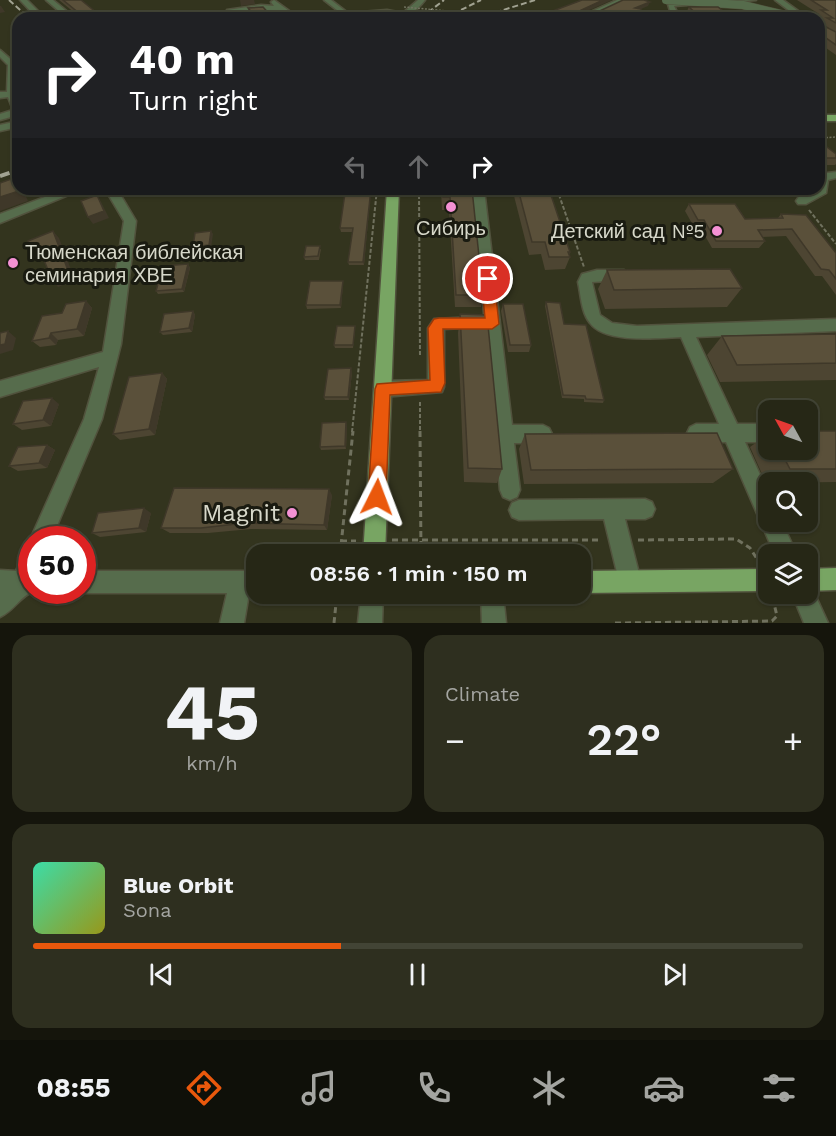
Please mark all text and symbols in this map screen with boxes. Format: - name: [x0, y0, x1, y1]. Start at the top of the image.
- text: 40 m: [129, 35, 235, 84]
- icon: right: [30, 36, 108, 114]
- text: Turn right: [129, 85, 258, 117]
- icon: left: [339, 150, 372, 183]
- icon: ahead: [402, 150, 435, 183]
- icon: right: [465, 150, 498, 183]
- marker: Сибирь: [444, 200, 458, 214]
- place label: Сибирь: [416, 216, 486, 240]
- place label: Детский сад №5: [551, 219, 705, 243]
- marker: Детский сад №5: [710, 224, 724, 238]
- place label: Тюменская библейская семинария ХВЕ: [25, 240, 243, 287]
- pin: [462, 253, 513, 304]
- marker: Тюменская библейская семинария ХВЕ: [6, 256, 20, 270]
- icon: arrive: [471, 262, 504, 295]
- north arrow: [758, 400, 818, 460]
- map controls: [758, 400, 818, 604]
- position arrow: [345, 465, 409, 529]
- button: search: [758, 472, 818, 532]
- place label: Magnit: [202, 499, 280, 527]
- marker: Magnit: [285, 506, 299, 520]
- speed limit sign: 50: [18, 526, 96, 604]
- button: layers: [758, 544, 818, 604]
- text: 08:56 · 1 min · 150 m: [309, 561, 528, 586]
- text: 45: [164, 666, 260, 758]
- text: Climate: [445, 682, 520, 706]
- text: 22°: [587, 713, 661, 766]
- text: −: [445, 721, 465, 760]
- text: +: [783, 721, 803, 760]
- text: km/h: [186, 751, 238, 775]
- text: Blue Orbit: [123, 873, 233, 898]
- text: Sona: [123, 898, 172, 922]
- icon: previous: [145, 958, 178, 991]
- icon: pause: [401, 958, 434, 991]
- icon: next: [658, 958, 691, 991]
- icon: directions: [183, 1067, 225, 1109]
- icon: music: [298, 1067, 340, 1109]
- icon: phone: [413, 1067, 455, 1109]
- icon: climate: [528, 1067, 570, 1109]
- icon: car: [643, 1067, 685, 1109]
- icon: filters: [758, 1067, 800, 1109]
- text: 08:55: [36, 1072, 110, 1104]

